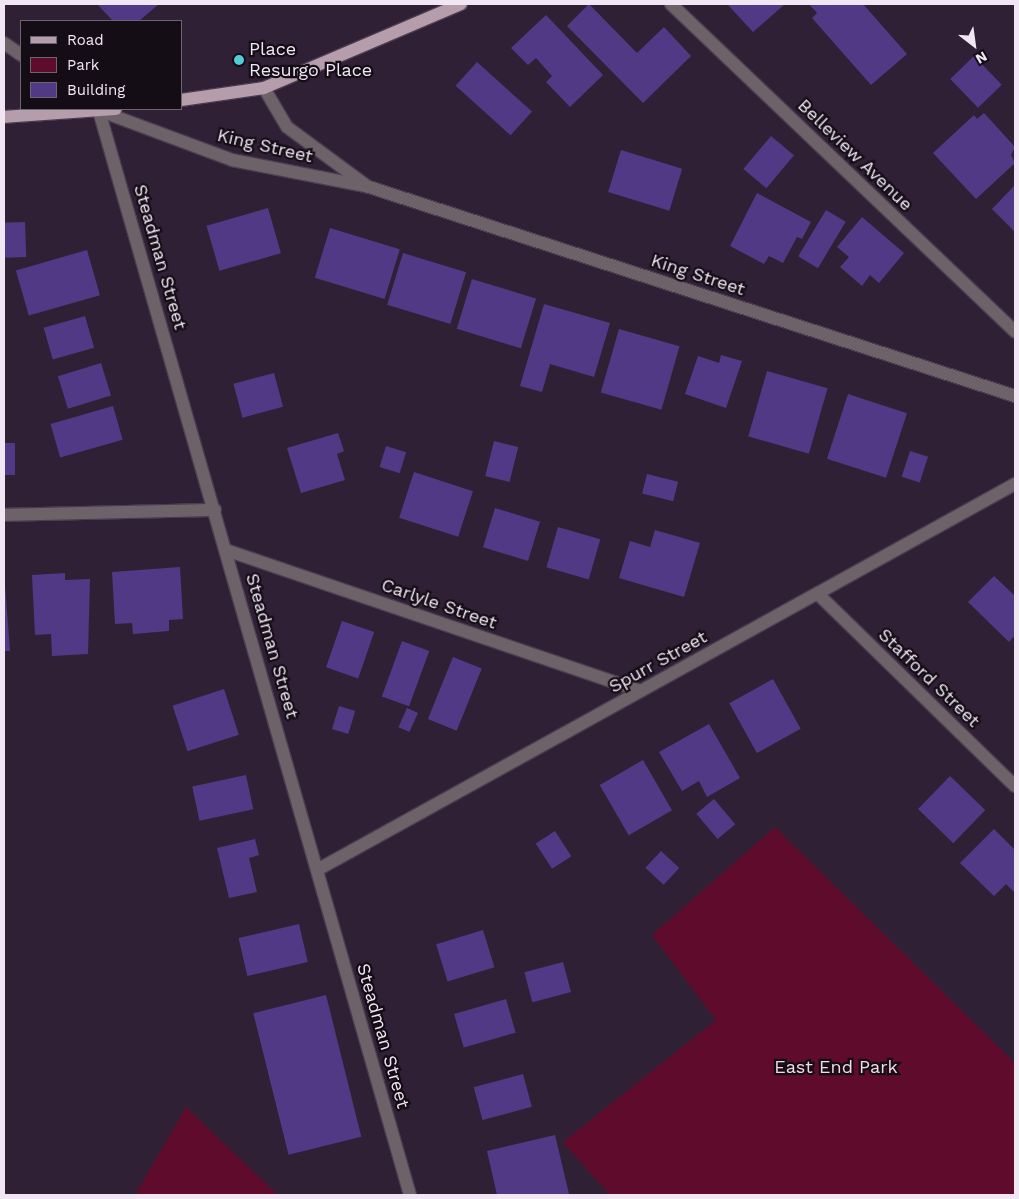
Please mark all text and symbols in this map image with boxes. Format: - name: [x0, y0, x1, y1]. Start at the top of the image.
- legend: [20, 20, 182, 110]
- north arrow: [949, 20, 999, 70]
- text: Road: [67, 31, 104, 49]
- place label: Place Resurgo Place: [249, 39, 372, 82]
- text: N: [973, 48, 990, 68]
- marker: Place Resurgo Place: [233, 54, 245, 66]
- text: Park: [67, 56, 99, 74]
- text: Building: [67, 81, 125, 99]
- street label: Belleview Avenue: [793, 94, 917, 216]
- street label: King Street: [215, 124, 315, 168]
- street label: Steadman Street: [129, 182, 191, 332]
- street label: King Street: [648, 250, 748, 300]
- street label: Steadman Street: [241, 571, 303, 721]
- street label: Carlyle Street: [379, 574, 499, 634]
- street label: Stafford Street: [874, 624, 984, 732]
- street label: Spurr Street: [605, 626, 711, 698]
- street label: Steadman Street: [352, 961, 414, 1111]
- park label: East End Park: [774, 1056, 898, 1078]

